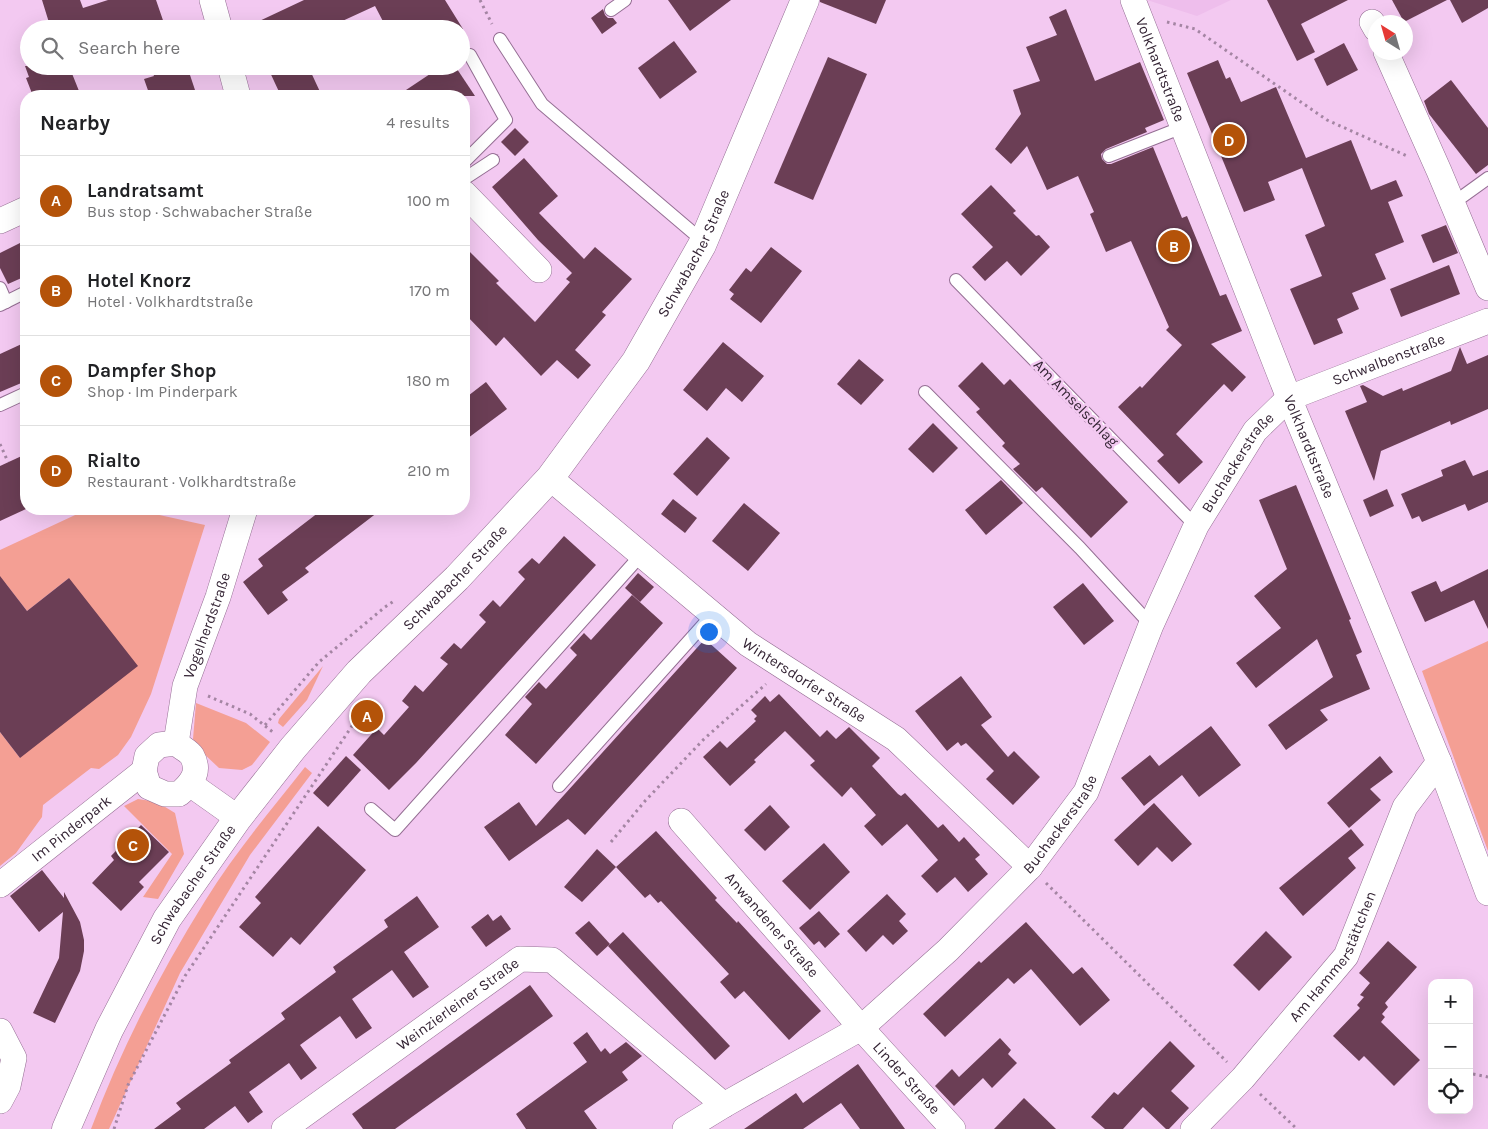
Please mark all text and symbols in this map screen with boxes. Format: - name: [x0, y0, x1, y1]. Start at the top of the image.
- street label: Volkhardtstraße: [1132, 15, 1189, 124]
- north arrow: [1368, 15, 1413, 60]
- search box: [20, 20, 470, 75]
- icon: search: [38, 34, 66, 62]
- text: Search here: [78, 37, 180, 59]
- text: Nearby: [40, 111, 110, 135]
- text: 4 results: [386, 113, 450, 132]
- pin: D: [1213, 121, 1245, 159]
- text: Landratsamt: [87, 180, 204, 202]
- street label: Schwabacher Straße: [654, 187, 733, 321]
- text: A: [51, 191, 61, 210]
- text: 100 m: [407, 191, 450, 210]
- text: Bus stop · Schwabacher Straße: [87, 202, 312, 221]
- pin: B: [1158, 227, 1190, 265]
- text: Hotel Knorz: [87, 270, 191, 292]
- text: B: [51, 281, 61, 300]
- text: 170 m: [409, 281, 450, 300]
- text: Hotel · Volkhardtstraße: [87, 292, 253, 311]
- street label: Schwalbenstraße: [1330, 330, 1447, 389]
- street label: Am Amselschlag: [1030, 356, 1123, 451]
- text: Dampfer Shop: [87, 360, 216, 382]
- text: C: [51, 371, 61, 390]
- text: 180 m: [407, 371, 450, 390]
- text: Shop · Im Pinderpark: [87, 382, 238, 401]
- street label: Volkhardtstraße: [1280, 392, 1338, 501]
- street label: Buchackerstraße: [1198, 409, 1278, 516]
- text: Rialto: [87, 450, 141, 472]
- text: D: [51, 461, 61, 480]
- text: 210 m: [407, 461, 450, 480]
- text: Restaurant · Volkhardtstraße: [87, 472, 296, 491]
- street label: Schwabacher Straße: [399, 521, 511, 634]
- street label: Vogelherdstraße: [179, 570, 234, 681]
- your location: [696, 619, 722, 645]
- street label: Wintersdorfer Straße: [739, 634, 869, 726]
- pin: A: [351, 697, 383, 735]
- street label: Buchackerstraße: [1019, 772, 1101, 878]
- street label: Im Pinderpark: [28, 791, 115, 866]
- street label: Schwabacher Straße: [146, 821, 240, 948]
- pin: C: [117, 826, 149, 864]
- street label: Anwandener Straße: [721, 869, 823, 981]
- street label: Am Hammerstättchen: [1285, 888, 1380, 1025]
- street label: Weinzierleiner Straße: [393, 954, 522, 1054]
- map controls: [1428, 979, 1473, 1114]
- button: +: [1428, 979, 1473, 1024]
- button: −: [1428, 1024, 1473, 1069]
- street label: Linder Straße: [869, 1038, 944, 1118]
- button: locate: [1428, 1069, 1473, 1114]

